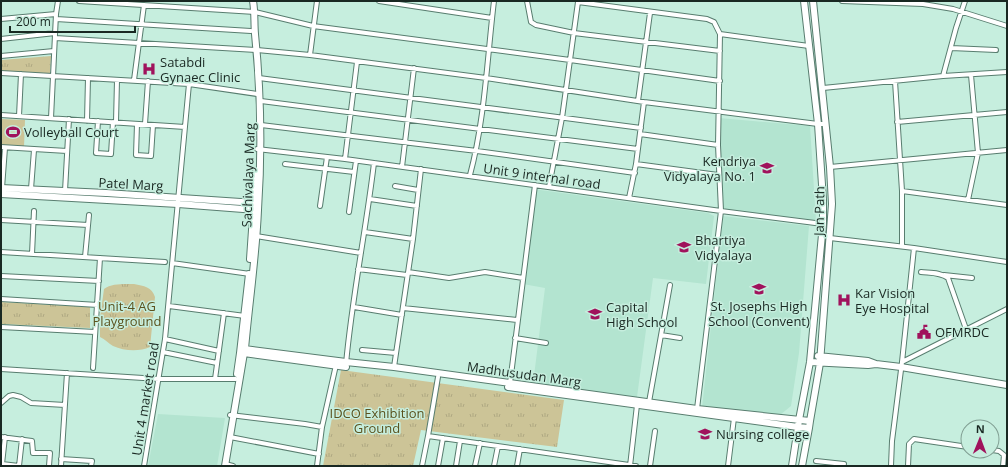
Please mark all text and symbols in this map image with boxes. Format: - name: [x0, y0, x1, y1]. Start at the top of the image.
- scale bar: [10, 8, 135, 34]
- text: 200 m: [16, 13, 51, 30]
- place label: Satabdi Gynaec Clinic: [160, 53, 240, 86]
- hospital icon: Satabdi Gynaec Clinic: [141, 61, 157, 77]
- street label: Sachivalaya Marg: [237, 122, 259, 228]
- place label: Volleyball Court: [24, 123, 119, 141]
- sports icon: Volleyball Court: [5, 124, 21, 140]
- place label: Kendriya Vidyalaya No. 1: [664, 152, 756, 185]
- street label: Unit 9 internal road: [482, 159, 602, 193]
- school or university icon: Kendriya Vidyalaya No. 1: [759, 160, 775, 176]
- street label: Patel Marg: [98, 173, 164, 195]
- street label: Jan Path: [810, 186, 828, 238]
- place label: Bhartiya Vidyalaya: [695, 231, 752, 264]
- school or university icon: Bhartiya Vidyalaya: [676, 239, 692, 255]
- school or university icon: St. Josephs High School (Convent): [751, 281, 767, 297]
- place label: Kar Vision Eye Hospital: [855, 284, 929, 317]
- hospital icon: Kar Vision Eye Hospital: [836, 292, 852, 308]
- park label: Unit-4 AG Playground: [93, 297, 161, 330]
- place label: St. Josephs High School (Convent): [708, 297, 810, 330]
- place label: Capital High School: [606, 298, 678, 331]
- school or university icon: Capital High School: [587, 306, 603, 322]
- place label: OFMRDC: [935, 323, 989, 341]
- public building icon: OFMRDC: [916, 324, 932, 340]
- street label: Unit 4 market road: [127, 341, 163, 457]
- street label: Madhusudan Marg: [466, 357, 582, 391]
- park label: IDCO Exhibition Ground: [330, 404, 424, 437]
- north arrow: [960, 419, 1000, 459]
- text: N: [976, 421, 985, 436]
- place label: Nursing college: [716, 425, 809, 443]
- school or university icon: Nursing college: [697, 426, 713, 442]

